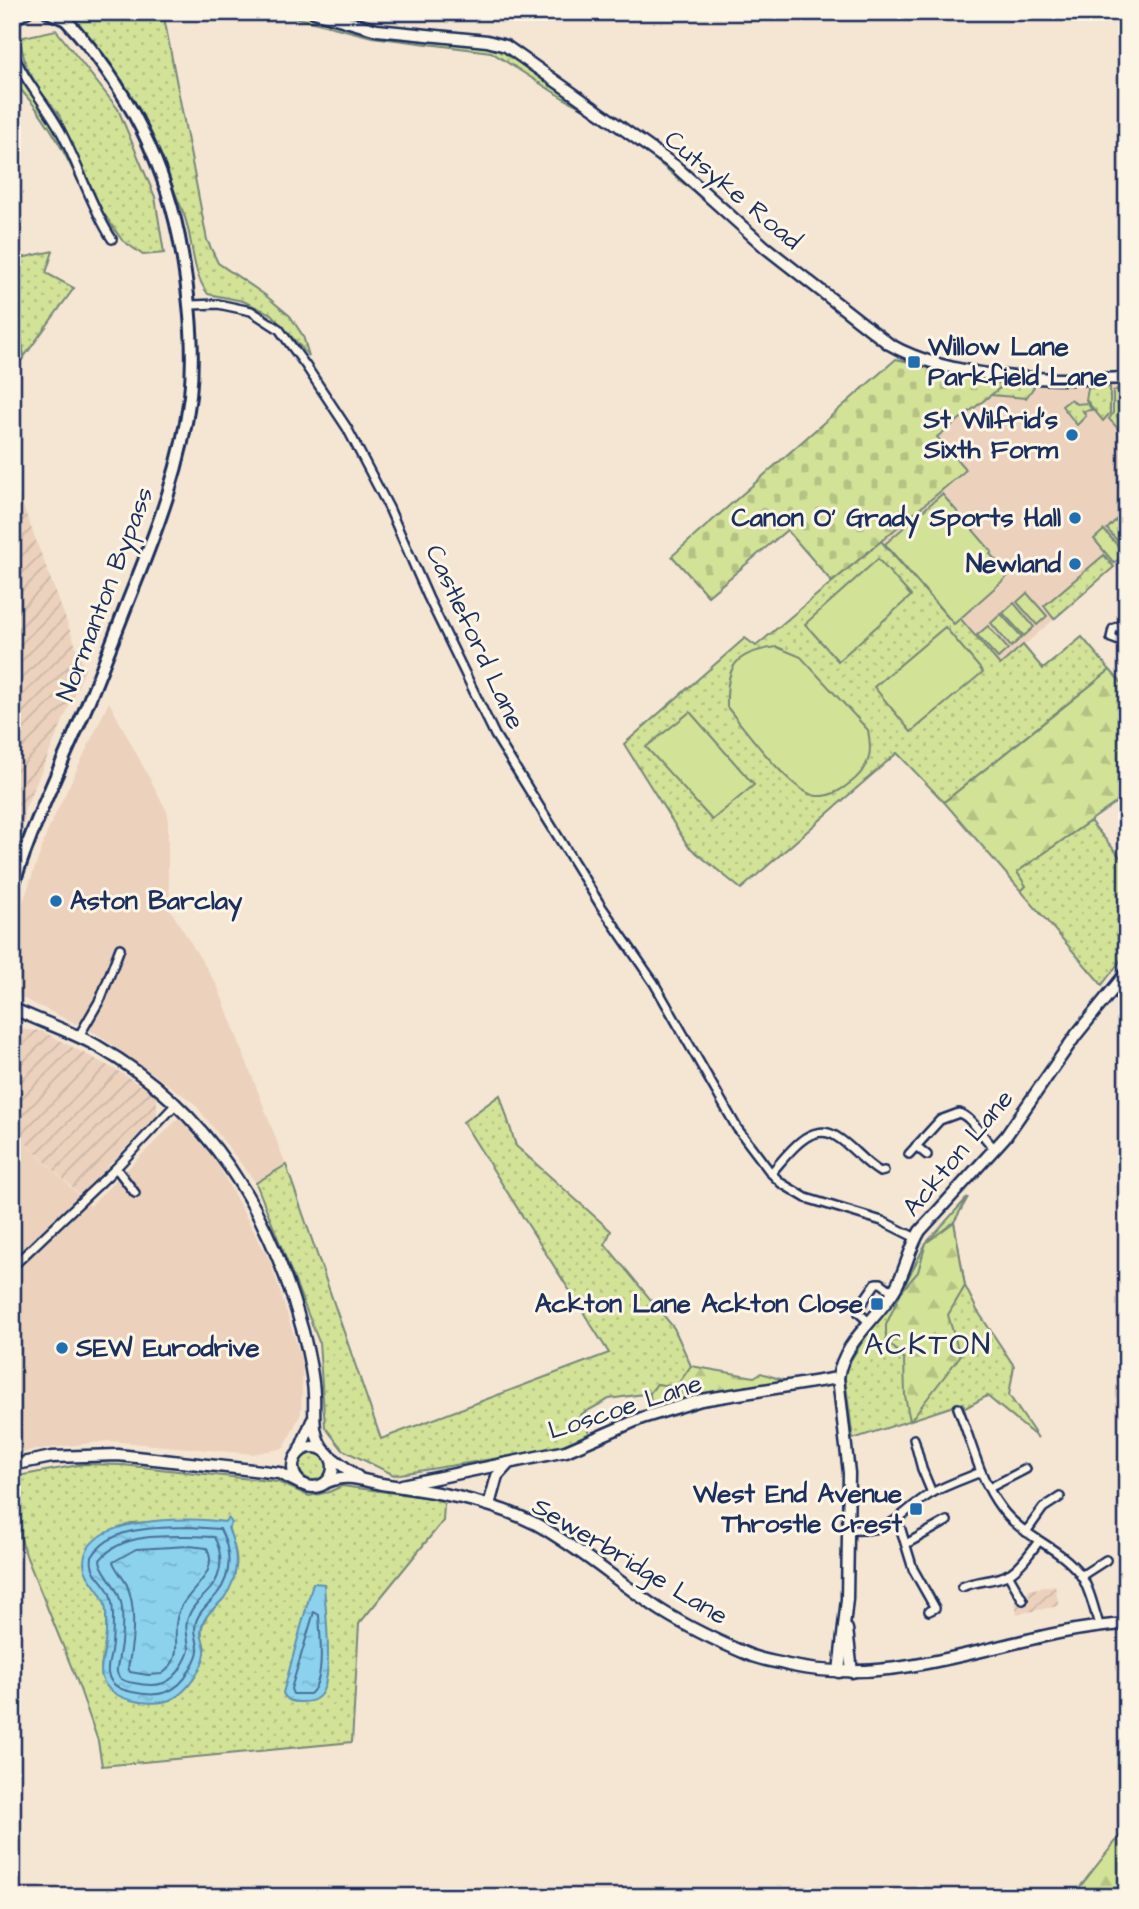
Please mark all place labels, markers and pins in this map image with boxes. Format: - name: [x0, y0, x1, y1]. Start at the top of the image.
- place label: Willow Lane Parkfield Lane: [927, 329, 1108, 395]
- marker: Willow Lane Parkfield Lane: [906, 354, 922, 370]
- place label: St Wilfrid's Sixth Form: [923, 402, 1059, 468]
- marker: St Wilfrid's Sixth Form: [1064, 427, 1080, 443]
- place label: Canon O' Grady Sports Hall: [731, 500, 1061, 539]
- marker: Canon O' Grady Sports Hall: [1067, 510, 1083, 526]
- place label: Newland: [966, 546, 1062, 582]
- marker: Newland: [1067, 556, 1083, 572]
- place label: Aston Barclay: [70, 883, 243, 922]
- marker: Aston Barclay: [48, 893, 64, 909]
- place label: Ackton Lane Ackton Close: [535, 1286, 863, 1322]
- marker: Ackton Lane Ackton Close: [869, 1296, 885, 1312]
- place label: SEW Eurodrive: [75, 1330, 260, 1366]
- marker: SEW Eurodrive: [54, 1340, 70, 1356]
- place label: West End Avenue Throstle Crest: [692, 1476, 902, 1542]
- marker: West End Avenue Throstle Crest: [908, 1501, 924, 1517]

